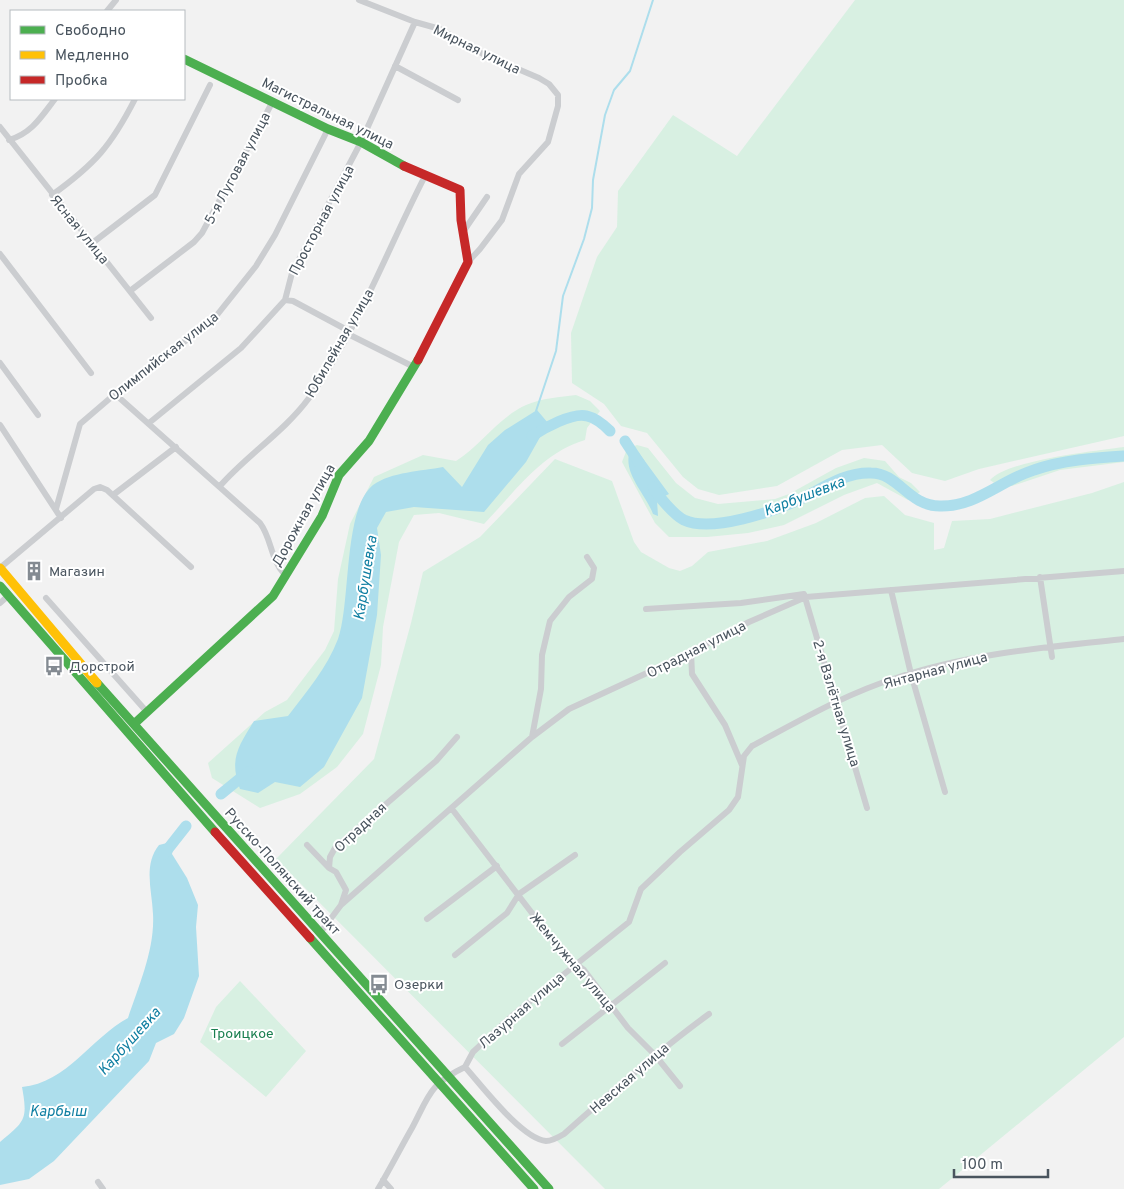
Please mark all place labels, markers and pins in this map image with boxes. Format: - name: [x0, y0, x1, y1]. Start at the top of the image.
- building icon: Магазин: [23, 560, 45, 582]
- place label: Магазин: [49, 564, 105, 581]
- bus stop icon: Дорстрой: [43, 655, 65, 677]
- place label: Дорстрой: [69, 659, 135, 676]
- bus stop icon: Озерки: [368, 973, 390, 995]
- place label: Озерки: [394, 977, 444, 994]

